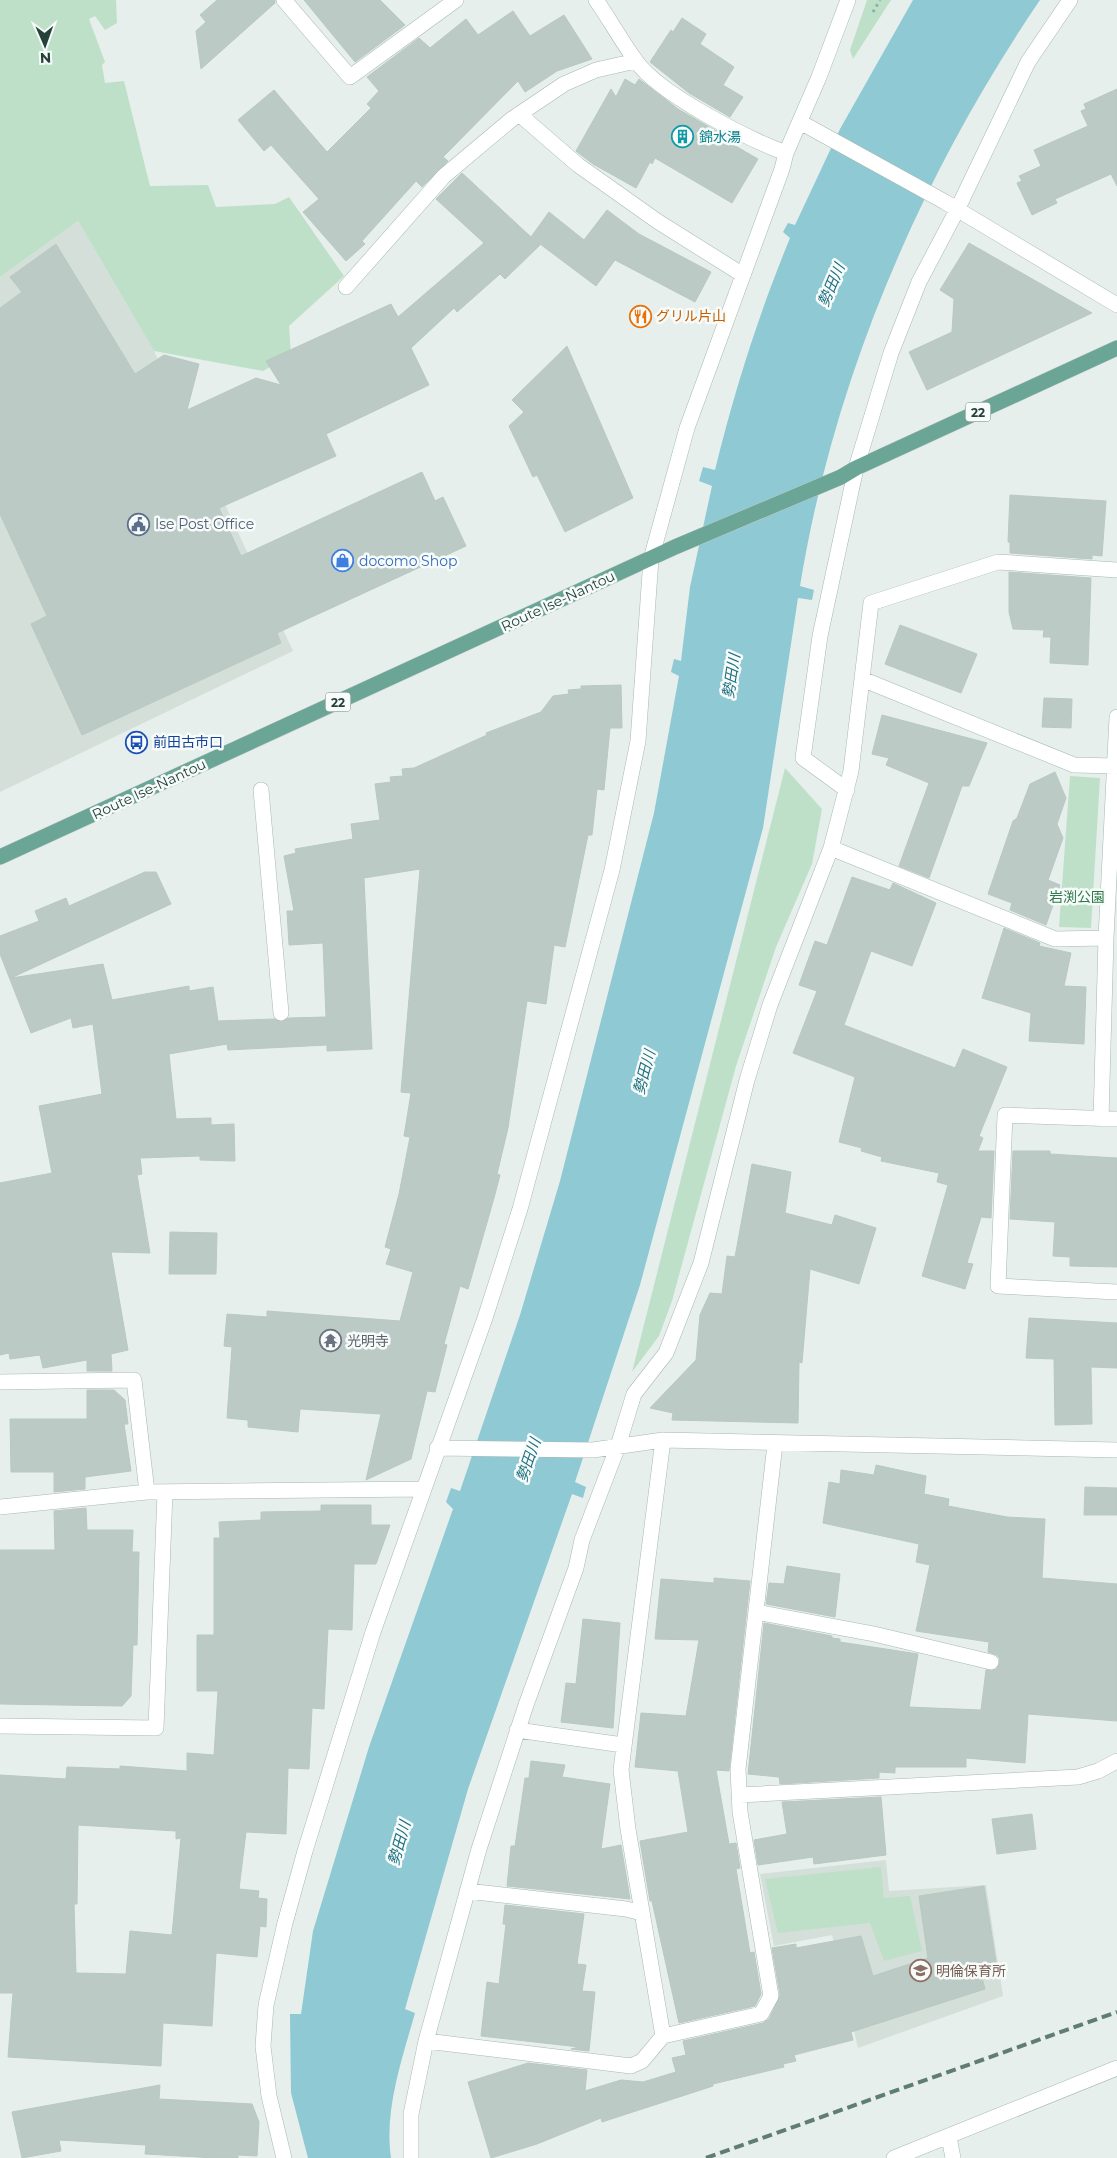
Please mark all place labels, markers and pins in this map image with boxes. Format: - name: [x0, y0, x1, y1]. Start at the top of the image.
- building icon: 錦水湯: [671, 125, 695, 149]
- place label: 錦水湯: [699, 128, 741, 146]
- restaurant icon: グリル片山: [628, 304, 652, 328]
- place label: グリル片山: [656, 307, 726, 325]
- public building icon: Ise Post Office: [127, 512, 151, 536]
- place label: Ise Post Office: [155, 515, 254, 533]
- shop icon: docomo Shop: [331, 549, 355, 573]
- place label: docomo Shop: [359, 552, 457, 570]
- bus stop icon: 前田古市口: [125, 730, 149, 754]
- place label: 前田古市口: [153, 733, 223, 751]
- temple icon: 光明寺: [319, 1329, 343, 1353]
- place label: 光明寺: [347, 1332, 389, 1350]
- school or university icon: 明倫保育所: [908, 1959, 932, 1983]
- place label: 明倫保育所: [936, 1962, 1006, 1980]

